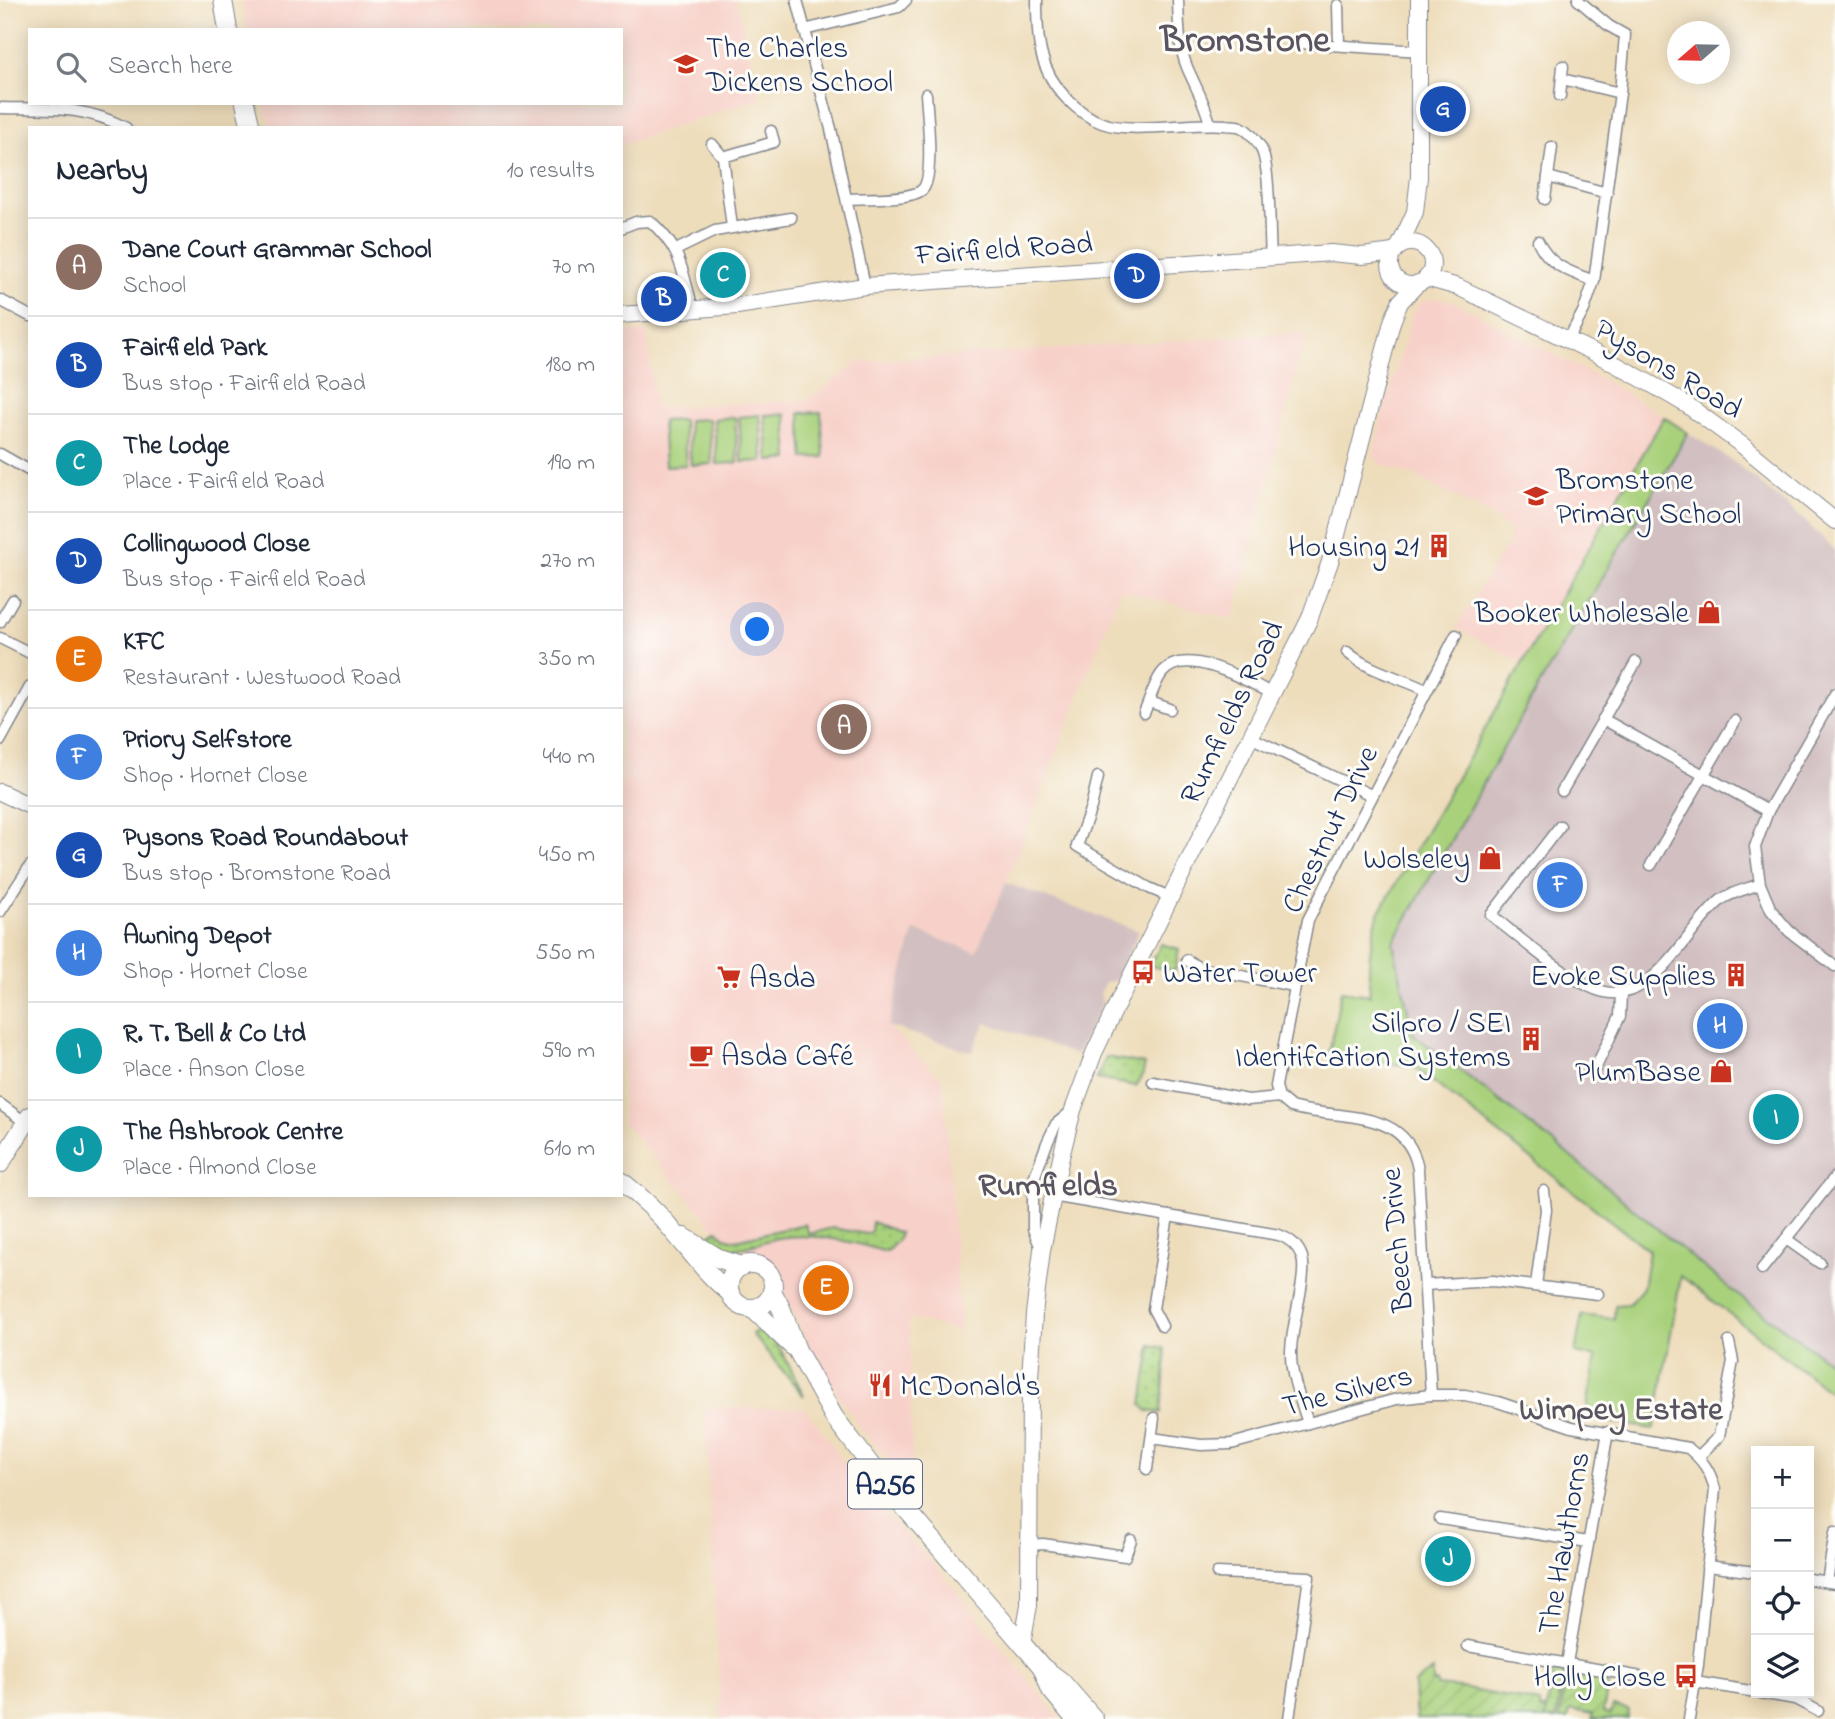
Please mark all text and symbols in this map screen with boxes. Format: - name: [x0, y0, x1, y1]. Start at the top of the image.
- district label: Bromstone: [1158, 15, 1331, 69]
- north arrow: [1667, 21, 1730, 84]
- search box: [28, 28, 623, 105]
- place label: The Charles Dickens School: [705, 28, 893, 106]
- icon: search: [52, 48, 90, 86]
- text: Search here: [108, 48, 233, 86]
- school or university icon: The Charles Dickens School: [672, 50, 700, 78]
- pin: G: [1420, 83, 1466, 135]
- text: Nearby: [56, 150, 148, 194]
- text: 10 results: [506, 155, 595, 188]
- street label: Fairfield Road: [913, 223, 1095, 279]
- text: Dane Court Grammar School: [123, 232, 432, 270]
- pin: C: [700, 249, 746, 301]
- pin: D: [1114, 250, 1160, 302]
- text: A: [72, 251, 86, 284]
- text: 70 m: [552, 251, 595, 284]
- text: School: [123, 270, 186, 303]
- pin: B: [641, 273, 687, 325]
- street label: Pysons Road: [1585, 309, 1750, 432]
- text: Fairfield Park: [123, 330, 267, 368]
- text: B: [71, 349, 87, 382]
- text: 180 m: [546, 349, 595, 382]
- text: Bus stop · Fairfield Road: [123, 368, 366, 401]
- text: The Lodge: [123, 428, 230, 466]
- text: C: [73, 447, 85, 480]
- text: 190 m: [547, 447, 595, 480]
- place label: Bromstone Primary School: [1555, 460, 1741, 538]
- text: Place · Fairfield Road: [123, 466, 324, 499]
- school or university icon: Bromstone Primary School: [1522, 482, 1550, 510]
- text: Collingwood Close: [123, 526, 310, 564]
- place label: Housing 21: [1288, 527, 1419, 571]
- building icon: Housing 21: [1425, 532, 1453, 560]
- text: D: [71, 545, 87, 578]
- text: 270 m: [541, 545, 595, 578]
- text: Bus stop · Fairfield Road: [123, 564, 366, 597]
- place label: Booker Wholesale: [1474, 593, 1690, 637]
- shop icon: Booker Wholesale: [1695, 598, 1723, 626]
- your location: [740, 612, 774, 646]
- street label: Rumfields Road: [1170, 614, 1297, 813]
- text: KFC: [123, 624, 165, 662]
- text: E: [72, 643, 86, 676]
- text: 350 m: [539, 643, 595, 676]
- text: Restaurant · Westwood Road: [123, 662, 401, 695]
- pin: A: [821, 701, 867, 753]
- text: Priory Selfstore: [123, 722, 292, 760]
- street label: Chestnut Drive: [1272, 739, 1392, 922]
- text: F: [72, 741, 86, 774]
- text: 440 m: [543, 741, 595, 774]
- text: Shop · Hornet Close: [123, 760, 308, 793]
- text: Pysons Road Roundabout: [123, 820, 408, 858]
- text: G: [72, 839, 86, 872]
- text: 450 m: [539, 839, 595, 872]
- place label: Wolseley: [1363, 839, 1470, 883]
- shop icon: Wolseley: [1476, 844, 1504, 872]
- text: Bus stop · Bromstone Road: [123, 858, 391, 891]
- pin: F: [1537, 859, 1583, 911]
- text: Awning Depot: [123, 918, 272, 956]
- text: H: [72, 937, 86, 970]
- text: 550 m: [535, 937, 595, 970]
- place label: Water Tower: [1163, 953, 1317, 997]
- text: Shop · Hornet Close: [123, 956, 308, 989]
- place label: Evoke Supplies: [1530, 956, 1716, 1000]
- place label: Asda: [749, 958, 816, 1002]
- bus stop icon: Water Tower: [1129, 958, 1157, 986]
- building icon: Evoke Supplies: [1722, 961, 1750, 989]
- supermarket icon: Asda: [715, 963, 743, 991]
- pin: H: [1697, 1000, 1743, 1052]
- place label: Silpro / SEI Identifcation Systems: [1235, 1003, 1511, 1081]
- text: R. T. Bell & Co Ltd: [123, 1016, 306, 1054]
- building icon: Silpro / SEI Identifcation Systems: [1517, 1025, 1545, 1053]
- text: I: [76, 1035, 82, 1068]
- text: 590 m: [541, 1035, 595, 1068]
- place label: Asda Café: [721, 1036, 854, 1080]
- cafe icon: Asda Café: [687, 1041, 715, 1069]
- place label: PlumBase: [1575, 1052, 1702, 1096]
- text: Place · Anson Close: [123, 1054, 305, 1087]
- shop icon: PlumBase: [1707, 1057, 1735, 1085]
- pin: I: [1753, 1091, 1799, 1143]
- text: The Ashbrook Centre: [123, 1114, 343, 1152]
- text: J: [73, 1133, 85, 1166]
- text: 610 m: [544, 1133, 595, 1166]
- text: Place · Almond Close: [123, 1152, 316, 1185]
- district label: Rumfields: [978, 1163, 1118, 1211]
- street label: Beech Drive: [1371, 1165, 1427, 1315]
- pin: E: [803, 1262, 849, 1314]
- street label: The Silvers: [1278, 1356, 1417, 1430]
- place label: McDonald's: [900, 1366, 1040, 1410]
- restaurant icon: McDonald's: [866, 1371, 894, 1399]
- district label: Wimpey Estate: [1519, 1388, 1724, 1436]
- map controls: [1751, 1446, 1814, 1698]
- button: +: [1751, 1446, 1814, 1509]
- street label: The Hawthorns: [1528, 1449, 1604, 1638]
- road number: A256: [848, 1460, 922, 1508]
- button: −: [1751, 1509, 1814, 1572]
- pin: J: [1425, 1533, 1471, 1585]
- button: locate: [1751, 1572, 1814, 1635]
- button: layers: [1751, 1635, 1814, 1698]
- place label: Holly Close: [1534, 1657, 1667, 1701]
- bus stop icon: Holly Close: [1672, 1662, 1700, 1690]

